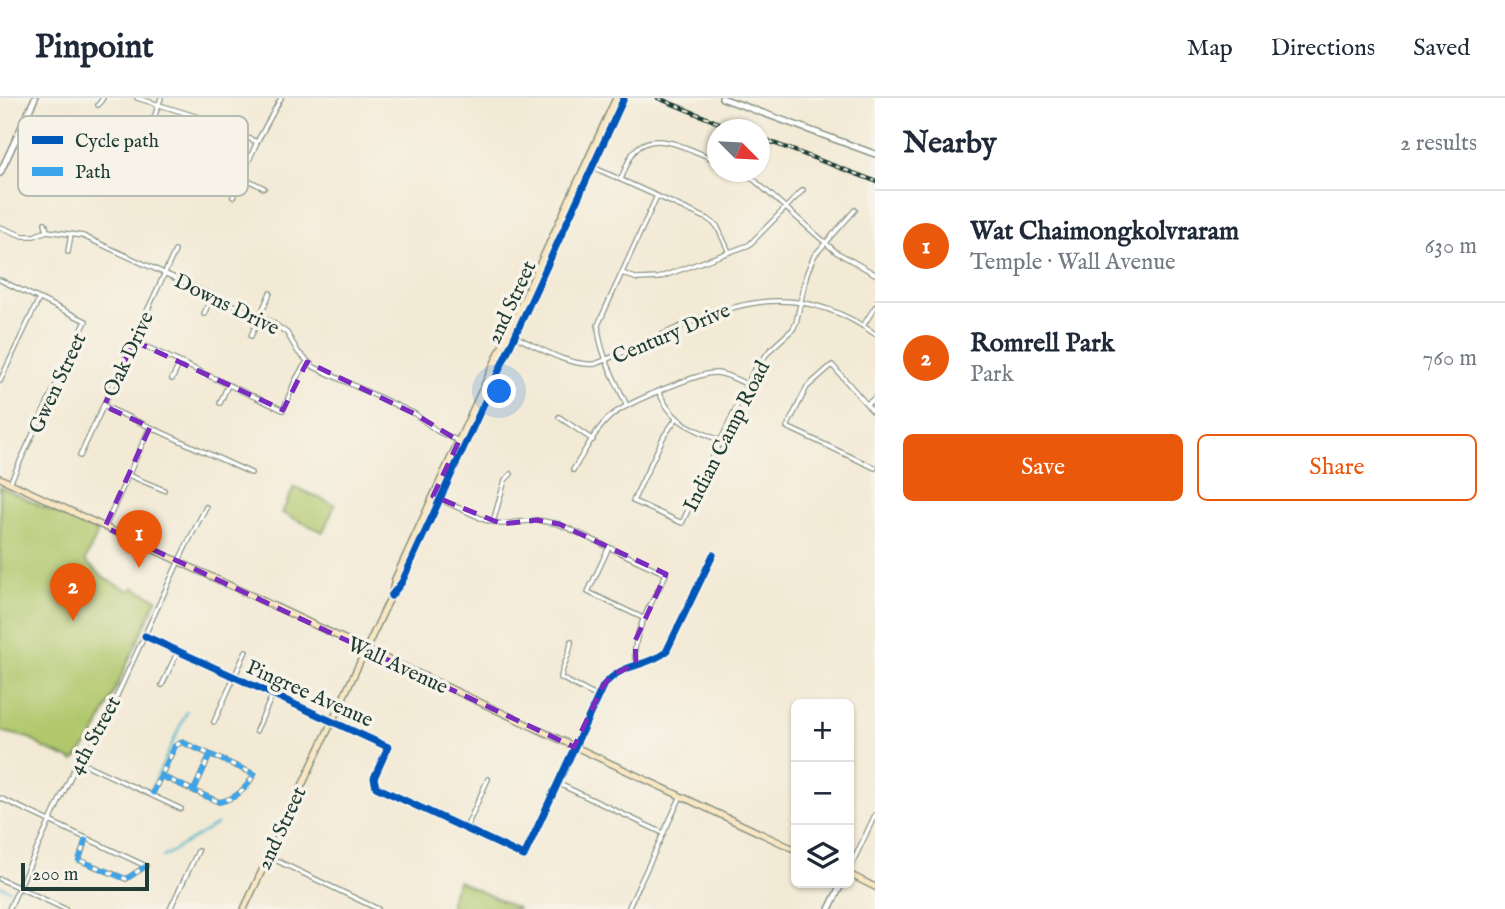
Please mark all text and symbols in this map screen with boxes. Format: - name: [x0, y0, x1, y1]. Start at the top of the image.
- text: Pinpoint: [35, 27, 154, 69]
- text: Map: [1187, 33, 1233, 64]
- text: Directions: [1271, 33, 1375, 64]
- text: Saved: [1413, 33, 1470, 64]
- legend: [18, 116, 248, 196]
- north arrow: [707, 119, 770, 182]
- text: Nearby: [903, 125, 996, 163]
- text: 2 results: [1400, 129, 1477, 158]
- text: Cycle path: [75, 130, 159, 154]
- text: Path: [75, 161, 111, 185]
- text: Wat Chaimongkolvraram: [970, 215, 1239, 248]
- text: 1: [922, 232, 930, 261]
- text: 630 m: [1425, 232, 1477, 261]
- text: Temple · Wall Avenue: [970, 248, 1176, 277]
- street label: 2nd Street: [481, 257, 543, 349]
- street label: Downs Drive: [169, 268, 284, 343]
- street label: Century Drive: [609, 297, 735, 371]
- street label: Oak Drive: [98, 307, 161, 402]
- text: Romrell Park: [970, 327, 1115, 360]
- street label: Gwen Street: [23, 329, 93, 438]
- text: 2: [921, 344, 931, 373]
- text: 760 m: [1422, 344, 1477, 373]
- street label: Indian Camp Road: [678, 356, 777, 517]
- text: Park: [970, 360, 1014, 389]
- your location: [482, 374, 516, 408]
- button: Save: [903, 434, 1183, 501]
- button: Share: [1197, 434, 1477, 501]
- pin: 1: [116, 510, 162, 568]
- pin: 2: [50, 563, 96, 621]
- street label: Wall Avenue: [343, 631, 452, 702]
- street label: Pingree Avenue: [242, 654, 377, 735]
- street label: 4th Street: [63, 692, 128, 780]
- map controls: [791, 699, 854, 888]
- button: +: [791, 699, 854, 762]
- button: −: [791, 762, 854, 825]
- street label: 2nd Street: [251, 783, 313, 875]
- button: layers: [791, 825, 854, 888]
- scale bar: [21, 860, 149, 892]
- text: 200 m: [32, 863, 78, 887]

